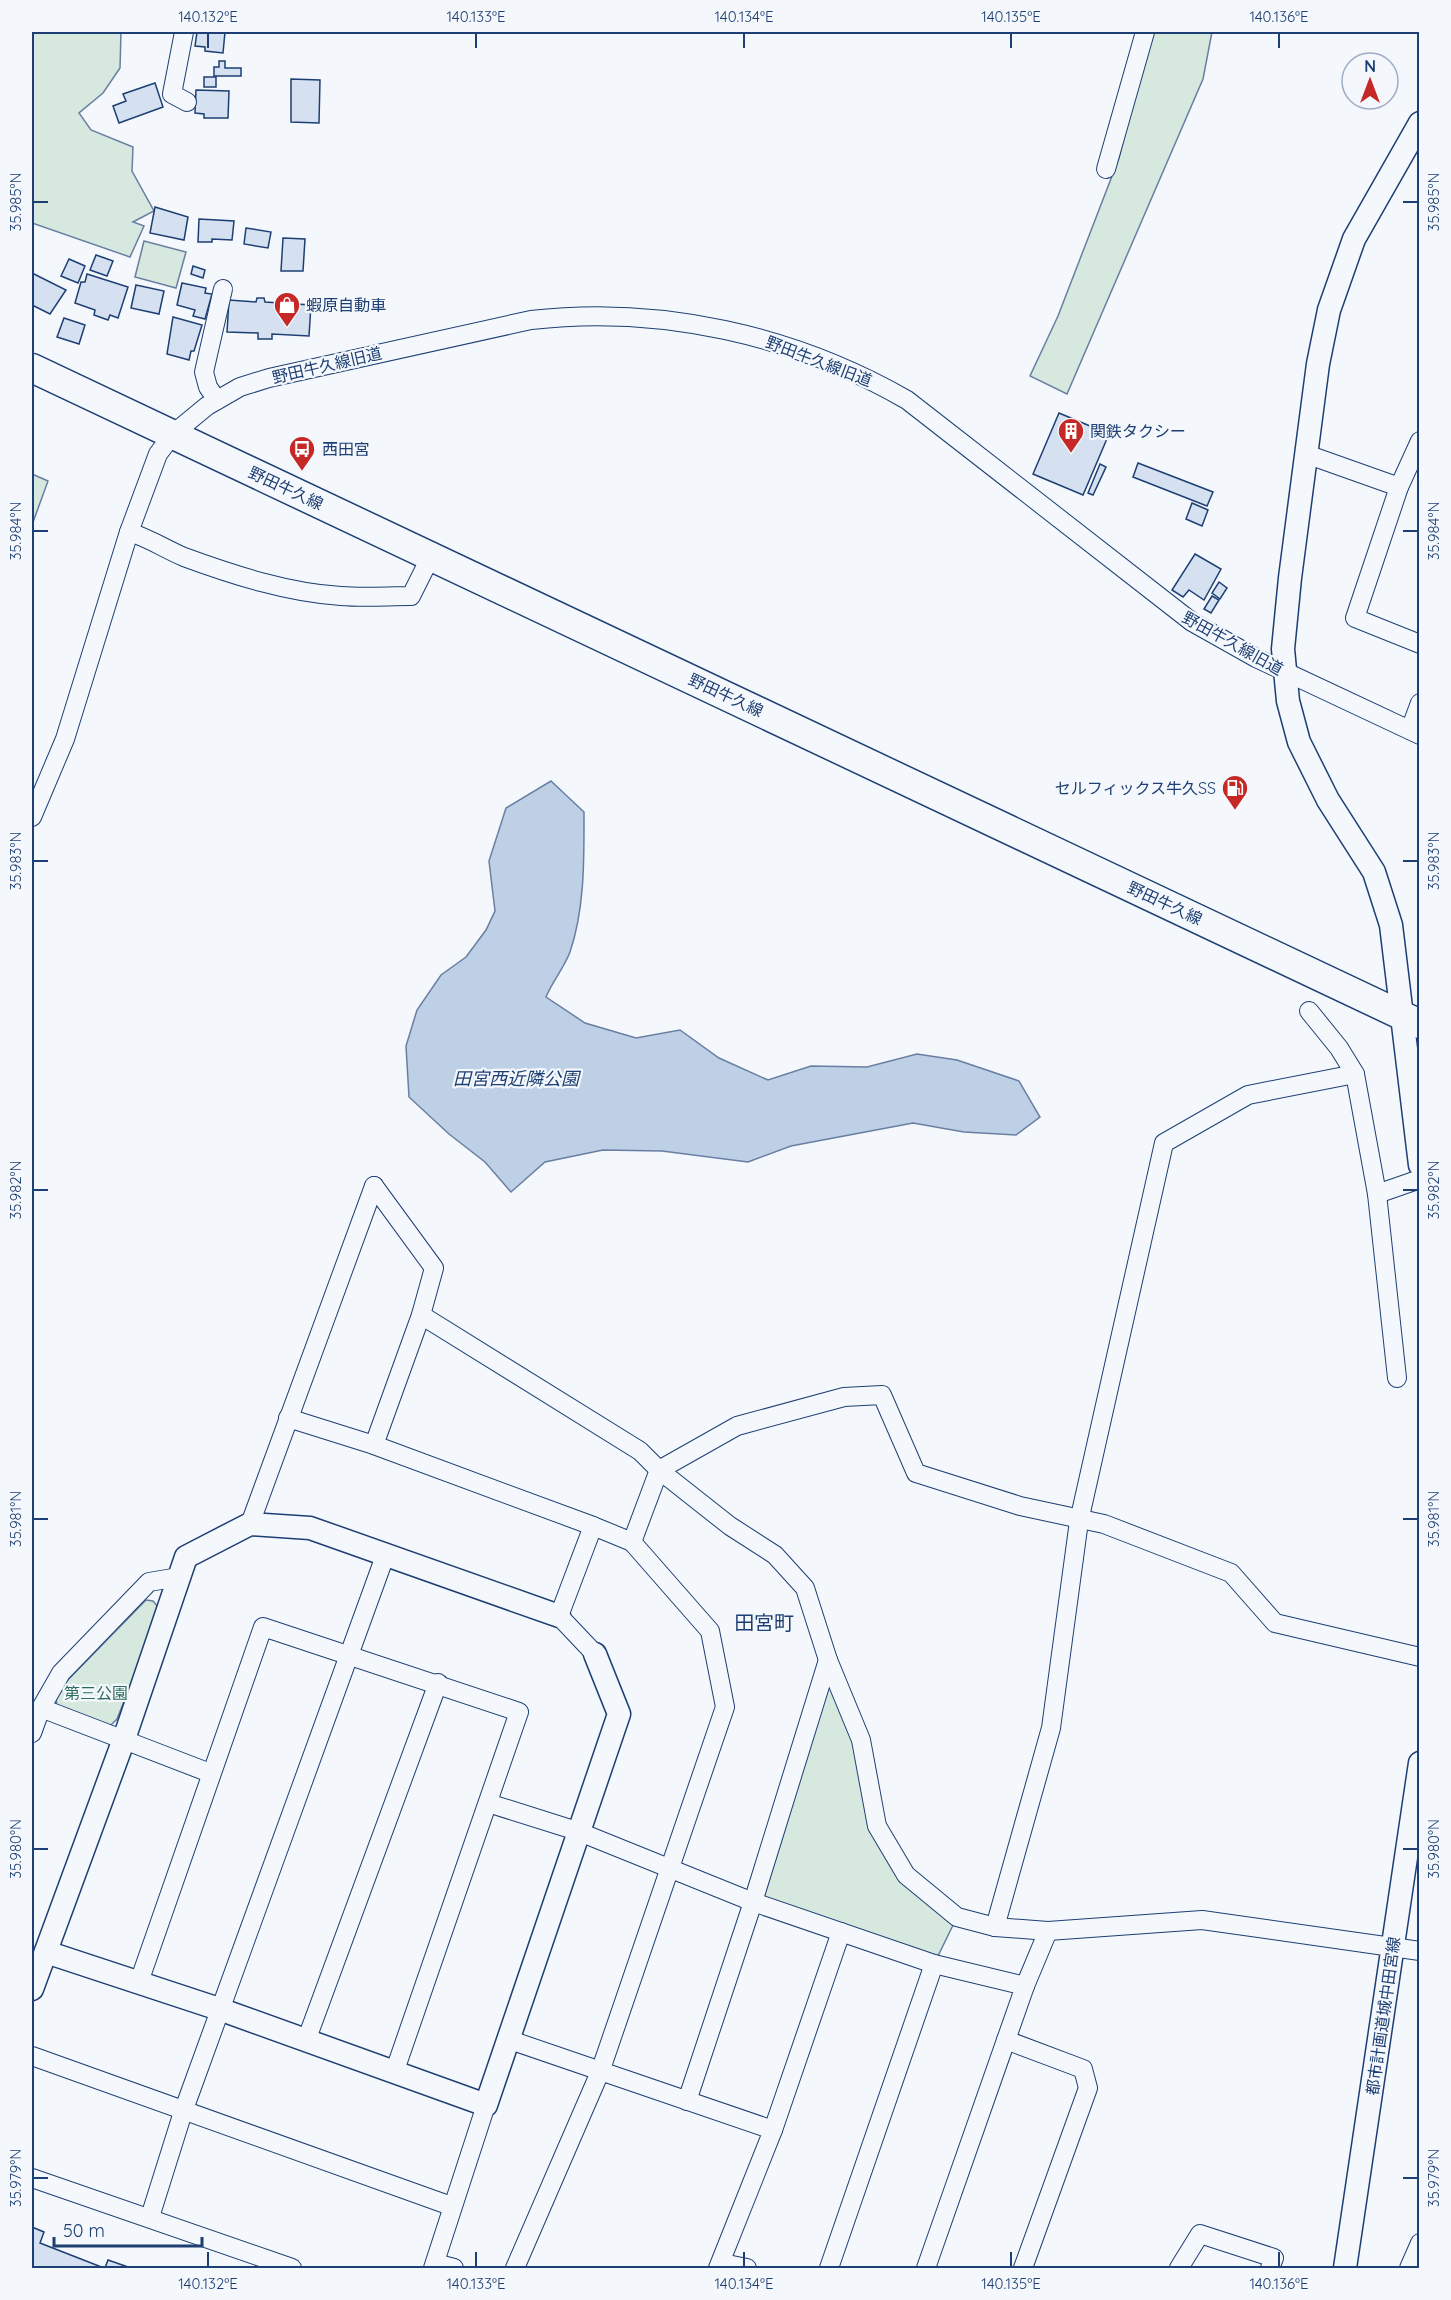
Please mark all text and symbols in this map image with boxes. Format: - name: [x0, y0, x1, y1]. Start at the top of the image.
- text: 140.132°E: [178, 7, 238, 26]
- text: 140.133°E: [446, 7, 506, 26]
- text: 140.134°E: [714, 7, 774, 26]
- text: 140.135°E: [981, 7, 1041, 26]
- text: 140.136°E: [1249, 7, 1309, 26]
- north arrow: [1340, 51, 1400, 111]
- text: N: [1364, 56, 1376, 76]
- text: 35.985°N: [6, 173, 25, 231]
- text: 35.985°N: [1424, 173, 1443, 231]
- shop icon: 蝦原自動車: [272, 290, 302, 328]
- place label: 蝦原自動車: [306, 295, 386, 315]
- street label: 野田牛久線旧道: [763, 332, 875, 390]
- street label: 野田牛久線旧道: [270, 343, 384, 387]
- building icon: 関鉄タクシー: [1056, 416, 1086, 454]
- place label: 関鉄タクシー: [1090, 421, 1186, 441]
- bus stop icon: 西田宮: [287, 434, 317, 472]
- place label: 西田宮: [322, 439, 370, 459]
- street label: 野田牛久線: [246, 462, 326, 514]
- text: 35.984°N: [6, 502, 25, 560]
- text: 35.984°N: [1424, 502, 1443, 560]
- street label: 野田牛久線旧道: [1179, 607, 1287, 679]
- street label: 野田牛久線: [686, 669, 766, 721]
- fuel station icon: セルフィックス牛久SS: [1220, 773, 1250, 811]
- place label: セルフィックス牛久SS: [1055, 778, 1216, 798]
- text: 35.983°N: [6, 832, 25, 890]
- text: 35.983°N: [1424, 832, 1443, 890]
- street label: 野田牛久線: [1125, 877, 1205, 929]
- water label: 田宮西近隣公園: [453, 1067, 582, 1090]
- text: 35.982°N: [6, 1160, 25, 1220]
- text: 35.982°N: [1424, 1160, 1443, 1220]
- text: 35.981°N: [6, 1491, 25, 1547]
- text: 35.981°N: [1424, 1491, 1443, 1547]
- district label: 田宮町: [734, 1610, 794, 1635]
- park label: 第三公園: [64, 1683, 128, 1703]
- text: 35.980°N: [6, 1819, 25, 1879]
- text: 35.980°N: [1424, 1819, 1443, 1879]
- street label: 都市計画道城中田宮線: [1362, 1935, 1404, 2097]
- text: 35.979°N: [6, 2149, 25, 2207]
- text: 35.979°N: [1424, 2149, 1443, 2207]
- scale bar: [54, 2210, 202, 2248]
- text: 50 m: [63, 2219, 105, 2242]
- text: 140.132°E: [178, 2274, 238, 2293]
- text: 140.133°E: [446, 2274, 506, 2293]
- text: 140.134°E: [714, 2274, 774, 2293]
- text: 140.135°E: [981, 2274, 1041, 2293]
- text: 140.136°E: [1249, 2274, 1309, 2293]

